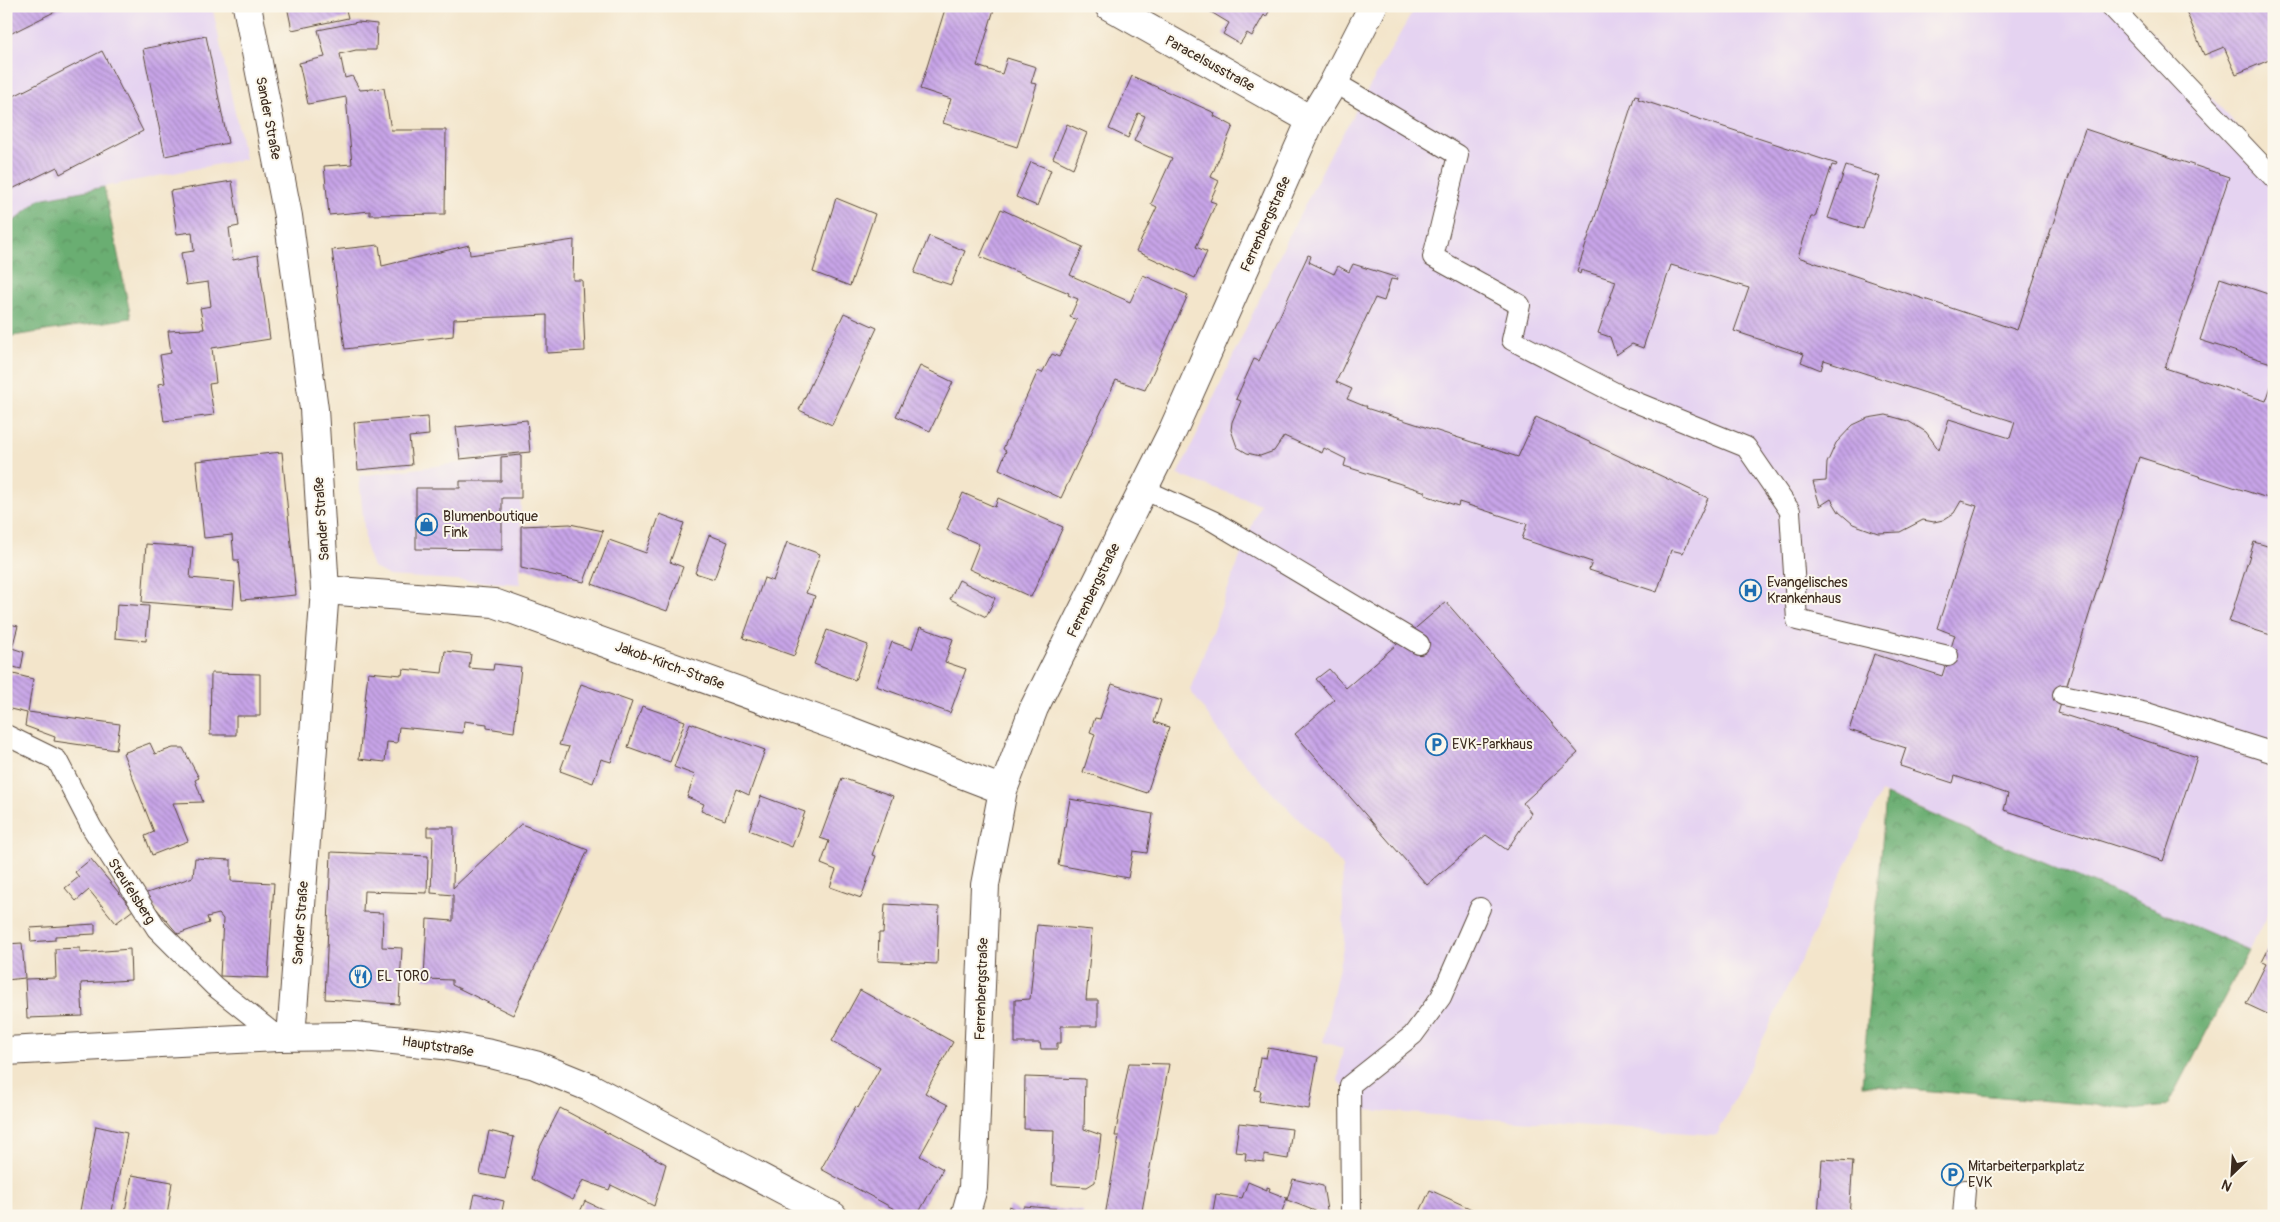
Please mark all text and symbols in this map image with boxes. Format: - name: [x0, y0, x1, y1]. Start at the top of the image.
- street label: Paracelsusstraße: [1162, 32, 1258, 95]
- street label: Sander Straße: [252, 75, 285, 161]
- street label: Ferrenbergstraße: [1237, 174, 1294, 275]
- street label: Sander Straße: [310, 476, 333, 561]
- place label: Blumenboutique Fink: [443, 508, 538, 541]
- shop icon: Blumenboutique Fink: [415, 512, 439, 536]
- street label: Ferrenbergstraße: [1063, 540, 1124, 640]
- place label: Evangelisches Krankenhaus: [1767, 574, 1848, 607]
- hospital icon: Evangelisches Krankenhaus: [1739, 578, 1763, 602]
- street label: Jakob-Kirch-Straße: [613, 638, 727, 693]
- parking icon: EVK-Parkhaus: [1424, 732, 1448, 756]
- place label: EVK-Parkhaus: [1452, 736, 1533, 753]
- street label: Steufelsberg: [104, 855, 159, 927]
- street label: Sander Straße: [289, 880, 312, 966]
- street label: Ferrenbergstraße: [971, 937, 992, 1041]
- restaurant icon: EL TORO: [349, 964, 373, 988]
- place label: EL TORO: [377, 968, 429, 985]
- street label: Hauptstraße: [401, 1032, 475, 1061]
- north arrow: [2208, 1150, 2258, 1200]
- place label: Mitarbeiterparkplatz EVK: [1968, 1158, 2084, 1191]
- parking icon: Mitarbeiterparkplatz EVK: [1940, 1162, 1964, 1186]
- text: N: [2219, 1176, 2235, 1195]

